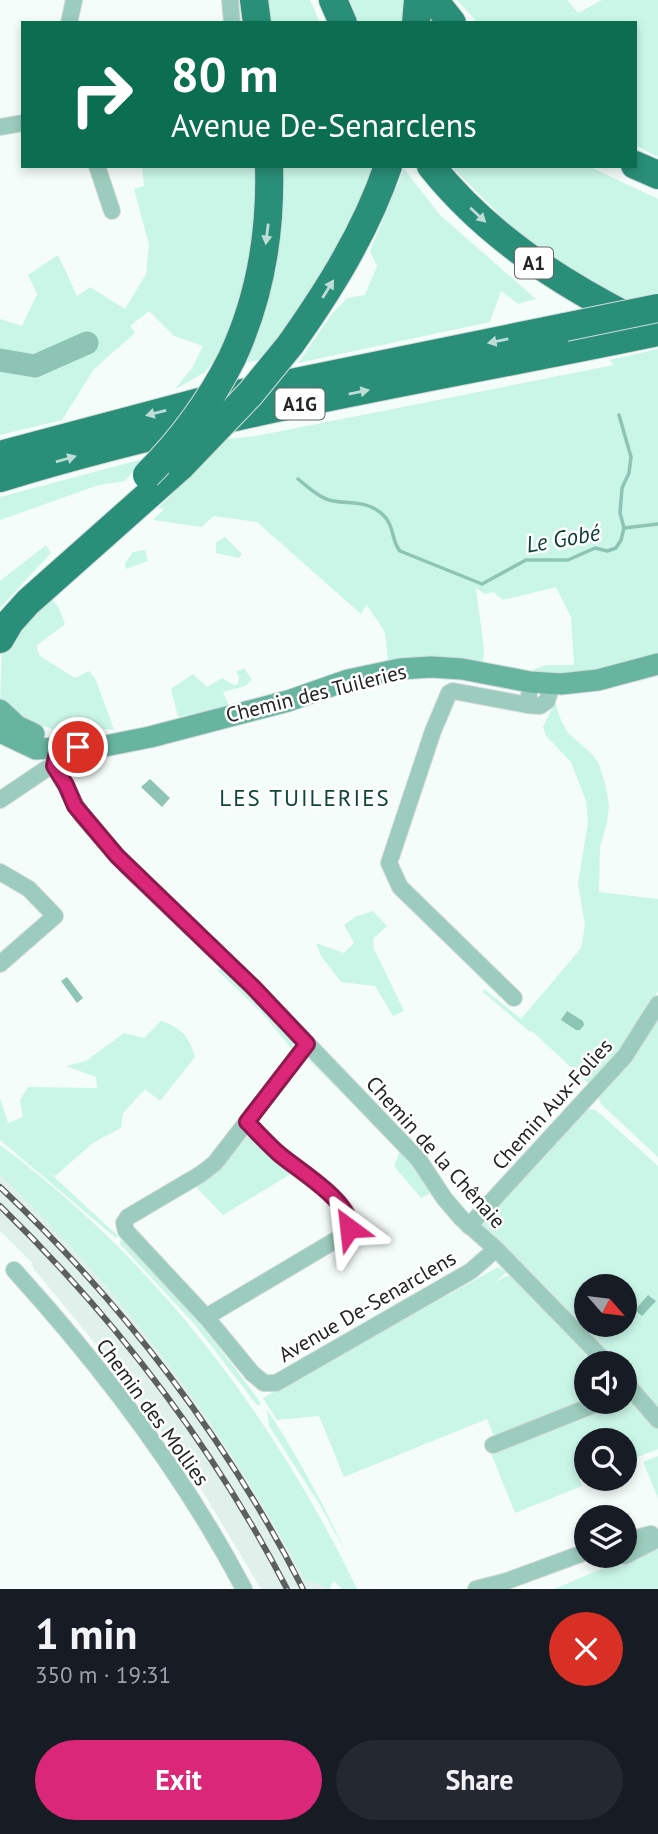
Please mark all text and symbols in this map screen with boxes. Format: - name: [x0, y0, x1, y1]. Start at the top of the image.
- text: 80 m: [171, 42, 278, 106]
- icon: right: [56, 49, 147, 140]
- text: Avenue De-Senarclens: [171, 104, 477, 146]
- one-way arrow: [469, 207, 486, 223]
- one-way arrow: [261, 224, 272, 246]
- road number: A1: [515, 247, 553, 278]
- one-way arrow: [322, 279, 335, 298]
- one-way arrow: [487, 335, 509, 346]
- one-way arrow: [348, 387, 370, 398]
- road number: A1G: [276, 388, 324, 420]
- one-way arrow: [145, 408, 167, 419]
- one-way arrow: [55, 454, 76, 464]
- water label: Le Gobé: [524, 517, 603, 559]
- street label: Chemin des Tuileries: [223, 658, 409, 728]
- pin: [48, 717, 108, 777]
- icon: arrive: [59, 728, 97, 766]
- district label: LES TUILERIES: [219, 783, 391, 812]
- street label: Chemin Aux-Folies: [486, 1033, 618, 1175]
- street label: Chemin de la Chênaie: [360, 1070, 512, 1234]
- position arrow: [312, 1191, 386, 1265]
- street label: Avenue De-Senarclens: [273, 1244, 461, 1368]
- north arrow: [574, 1274, 637, 1337]
- map controls: [574, 1274, 637, 1568]
- street label: Chemin des Mollies: [90, 1333, 216, 1491]
- button: sound: [574, 1351, 637, 1414]
- button: search: [574, 1428, 637, 1491]
- button: layers: [574, 1505, 637, 1568]
- text: 1 min: [35, 1606, 137, 1661]
- button: close: [549, 1612, 623, 1686]
- text: 350 m · 19:31: [35, 1660, 171, 1689]
- button: Exit: [35, 1740, 322, 1820]
- button: Share: [336, 1740, 623, 1820]

